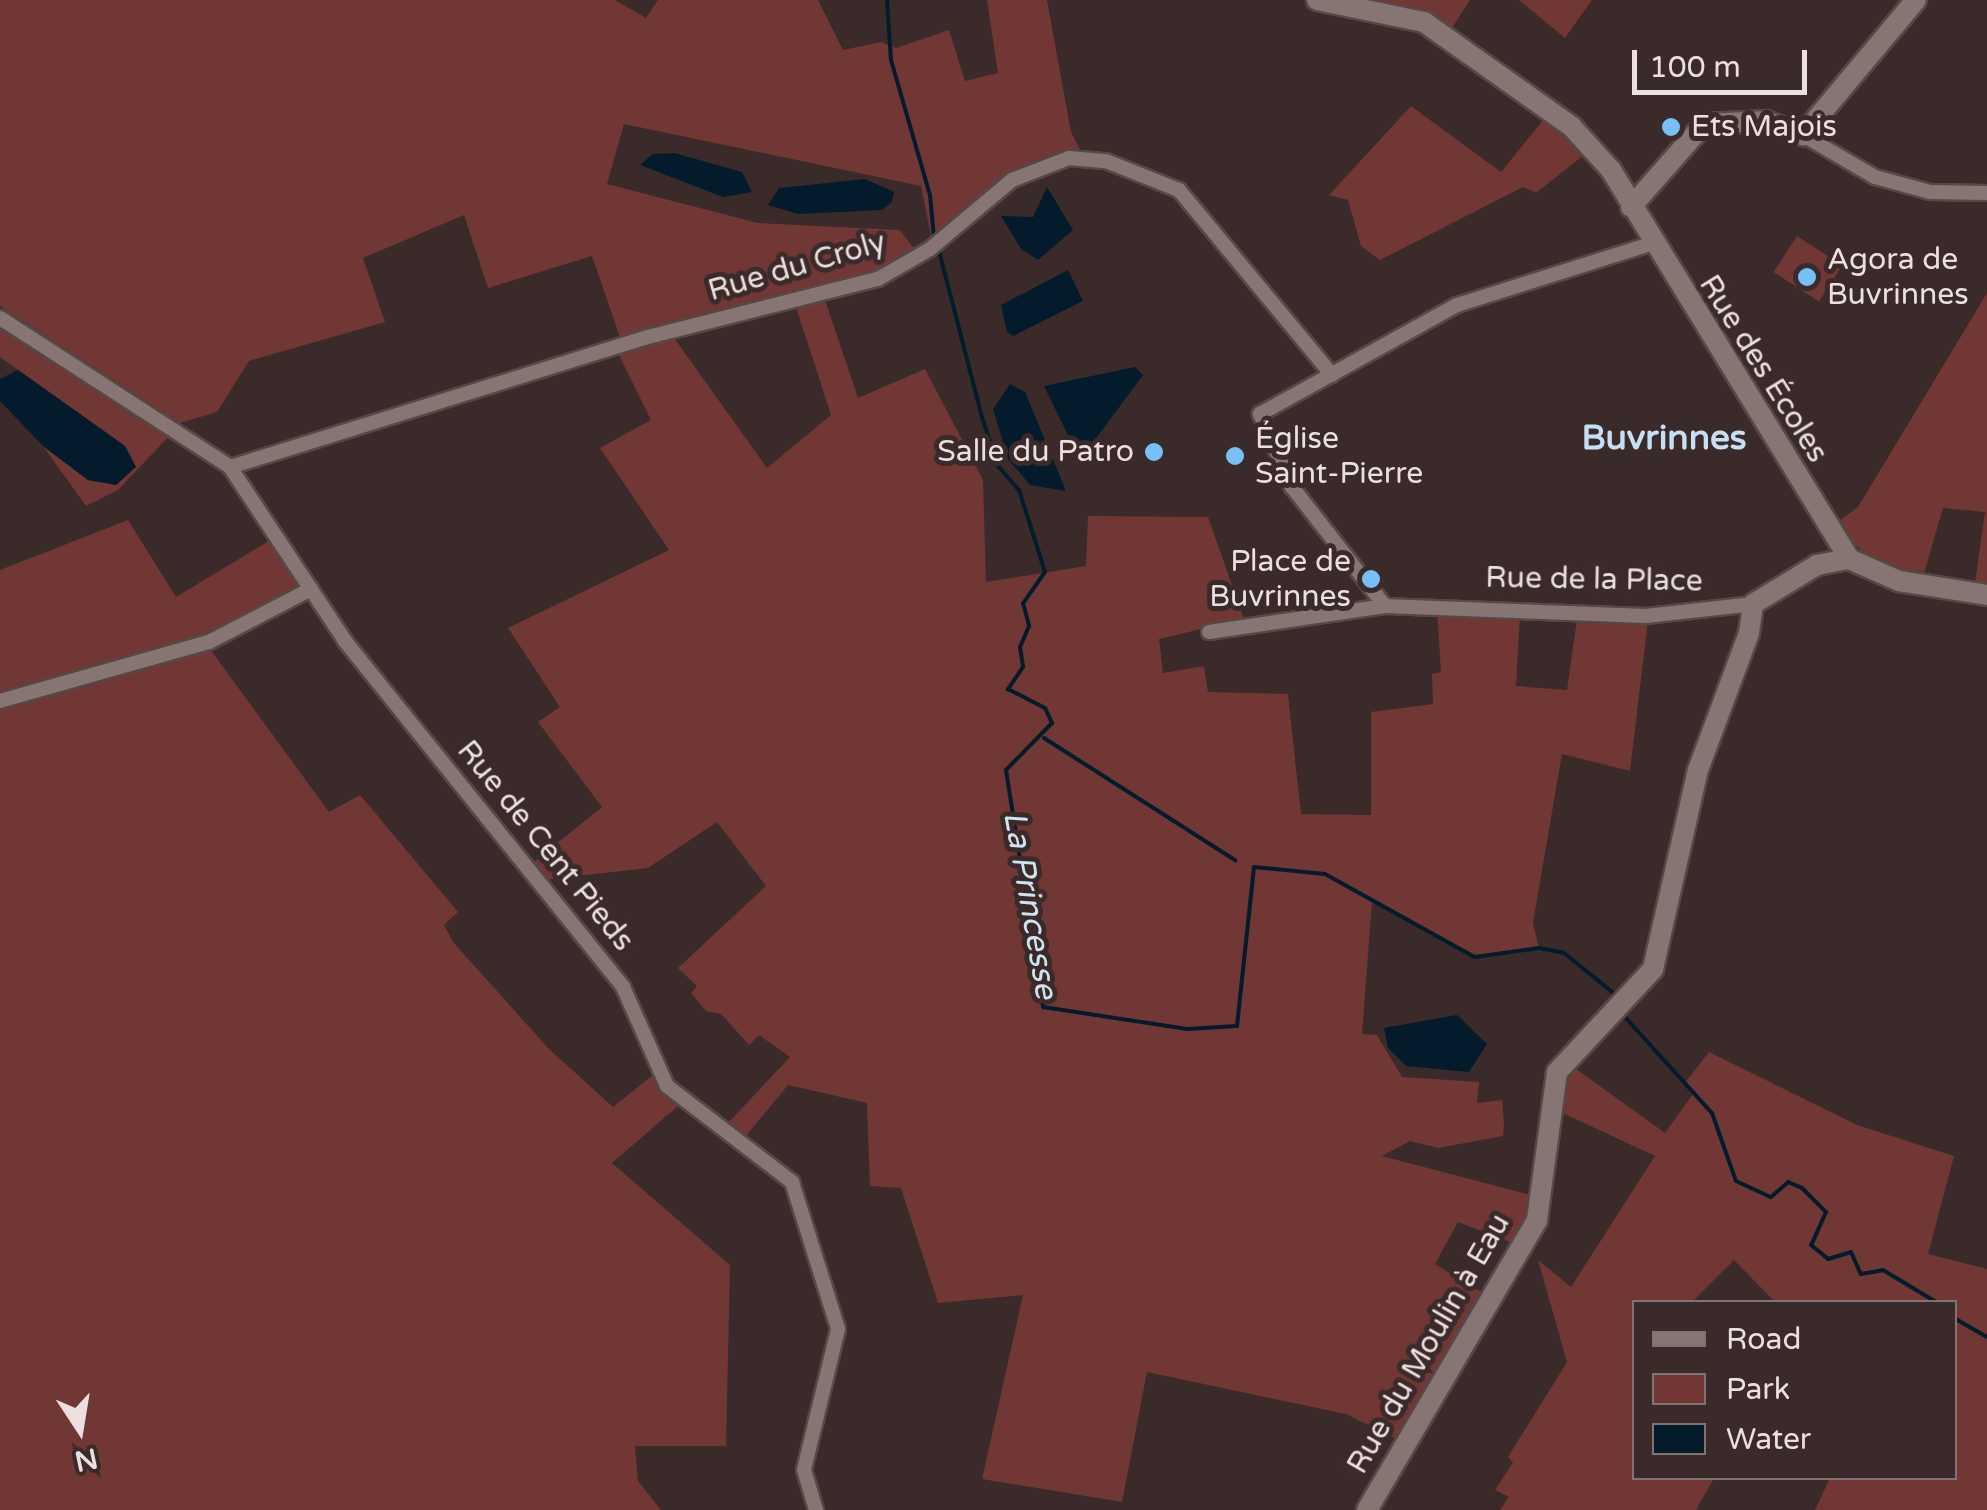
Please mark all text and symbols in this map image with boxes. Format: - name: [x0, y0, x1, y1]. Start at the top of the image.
- scale bar: [1637, 30, 1812, 92]
- text: 100 m: [1649, 49, 1741, 86]
- place label: Ets Majois: [1691, 109, 1837, 145]
- marker: Ets Majois: [1660, 116, 1682, 138]
- street label: Rue du Croly: [704, 224, 890, 310]
- place label: Agora de Buvrinnes: [1827, 242, 1969, 312]
- marker: Agora de Buvrinnes: [1796, 266, 1818, 288]
- street label: Rue des Écoles: [1691, 269, 1835, 469]
- district label: Buvrinnes: [1581, 417, 1747, 459]
- place label: Église Saint-Pierre: [1255, 421, 1423, 492]
- place label: Salle du Patro: [937, 434, 1134, 470]
- marker: Salle du Patro: [1143, 441, 1165, 463]
- marker: Église Saint-Pierre: [1224, 445, 1246, 467]
- place label: Place de Buvrinnes: [1209, 544, 1351, 614]
- street label: Rue de la Place: [1485, 560, 1703, 600]
- marker: Place de Buvrinnes: [1360, 568, 1382, 590]
- street label: Rue de Cent Pieds: [449, 734, 641, 958]
- water label: La Princesse: [995, 808, 1065, 1002]
- street label: Rue du Moulin à Eau: [1340, 1208, 1518, 1480]
- legend: [1632, 1300, 1957, 1480]
- text: Road: [1726, 1321, 1801, 1358]
- text: Park: [1726, 1371, 1790, 1408]
- north arrow: [30, 1380, 130, 1480]
- text: Water: [1726, 1421, 1811, 1458]
- text: N: [72, 1440, 101, 1478]

